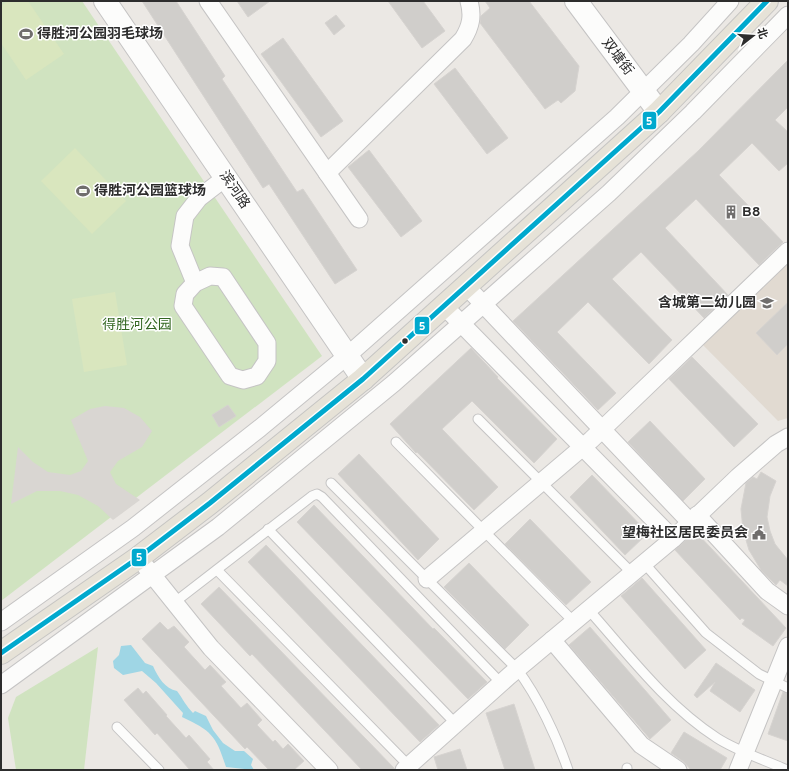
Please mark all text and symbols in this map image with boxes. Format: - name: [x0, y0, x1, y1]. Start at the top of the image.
- north arrow: [733, 16, 773, 56]
- sports icon: 得胜河公园羽毛球场: [18, 26, 34, 42]
- place label: 得胜河公园羽毛球场: [37, 26, 163, 43]
- text: 北: [753, 26, 770, 41]
- street label: 双塘街: [598, 35, 637, 79]
- line badge: 5: [642, 111, 657, 130]
- text: 5: [646, 115, 653, 129]
- street label: 滨河路: [215, 168, 253, 212]
- place label: 得胜河公园篮球场: [94, 182, 206, 200]
- sports icon: 得胜河公园篮球场: [75, 183, 91, 199]
- building icon: B8: [723, 204, 739, 220]
- place label: B8: [742, 204, 760, 221]
- place label: 含城第二幼儿园: [658, 294, 756, 312]
- school or university icon: 含城第二幼儿园: [759, 295, 775, 311]
- line badge: 5: [414, 316, 430, 335]
- park label: 得胜河公园: [102, 317, 172, 334]
- text: 5: [419, 320, 426, 334]
- unlabelled marker: [400, 336, 410, 346]
- place label: 望梅社区居民委员会: [622, 524, 748, 542]
- public building icon: 望梅社区居民委员会: [751, 525, 767, 541]
- line badge: 5: [131, 548, 147, 567]
- text: 5: [136, 551, 143, 565]

